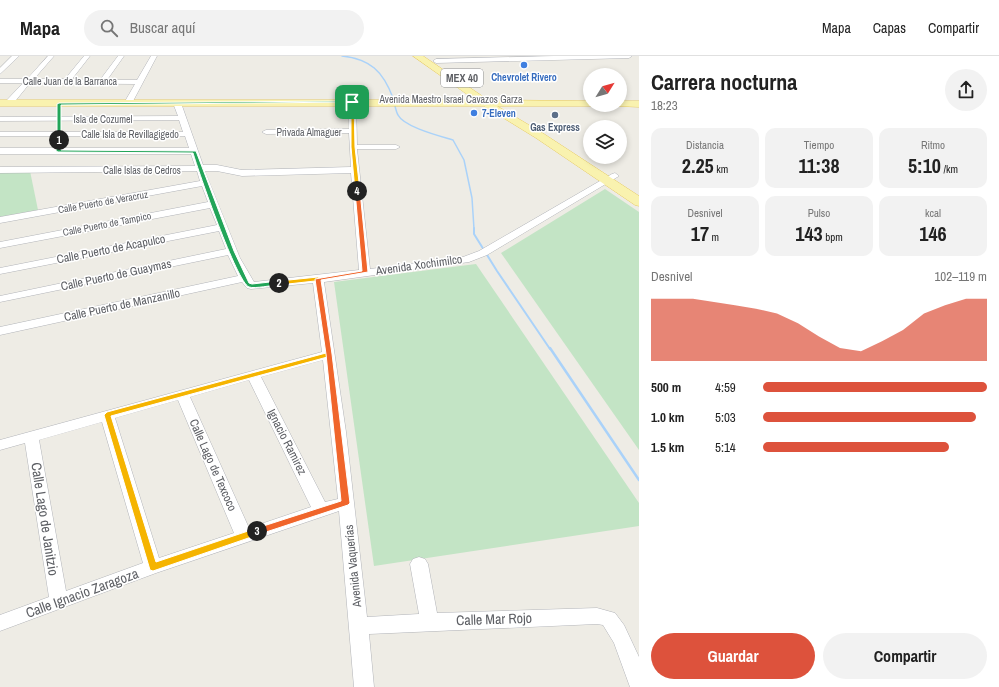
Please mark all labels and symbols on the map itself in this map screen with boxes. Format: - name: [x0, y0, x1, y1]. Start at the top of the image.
- marker: Chevrolet Rivero: [519, 60, 529, 70]
- north arrow: [583, 68, 627, 112]
- road number: MEX 40: [441, 69, 483, 87]
- place label: Chevrolet Rivero: [491, 71, 557, 84]
- street label: Calle Juan de la Barranca: [23, 75, 118, 88]
- pin: [335, 85, 369, 119]
- street label: Avenida Maestro Israel Cavazos Garza: [379, 93, 523, 106]
- place label: 7-Eleven: [482, 107, 516, 120]
- marker: 7-Eleven: [469, 108, 479, 118]
- marker: Gas Express: [550, 110, 560, 120]
- street label: Isla de Cozumel: [74, 113, 133, 126]
- place label: Gas Express: [530, 121, 580, 134]
- street label: Privada Almaguer: [276, 126, 342, 139]
- street label: Calle Isla de Revillagigedo: [81, 128, 179, 141]
- pin: 1: [49, 130, 69, 150]
- street label: Calle Islas de Cedros: [103, 164, 181, 177]
- pin: 4: [347, 181, 367, 201]
- street label: Calle Puerto de Veracruz: [57, 188, 149, 216]
- street label: Calle Puerto de Tampico: [62, 209, 153, 239]
- street label: Calle Puerto de Acapulco: [55, 231, 167, 267]
- street label: Avenida Xochimilco: [374, 251, 463, 279]
- street label: Calle Puerto de Guaymas: [59, 255, 173, 295]
- pin: 2: [269, 273, 289, 293]
- street label: Calle Puerto de Manzanillo: [63, 285, 181, 325]
- street label: Ignacio Ramirez: [263, 406, 311, 478]
- street label: Calle Lago de Texcoco: [185, 416, 241, 514]
- street label: Calle Lago de Janitzio: [27, 461, 63, 577]
- pin: 3: [247, 521, 267, 541]
- street label: Avenida Vaquerías: [341, 524, 365, 609]
- street label: Calle Ignacio Zaragoza: [23, 564, 141, 622]
- street label: Calle Mar Rojo: [456, 609, 532, 629]

